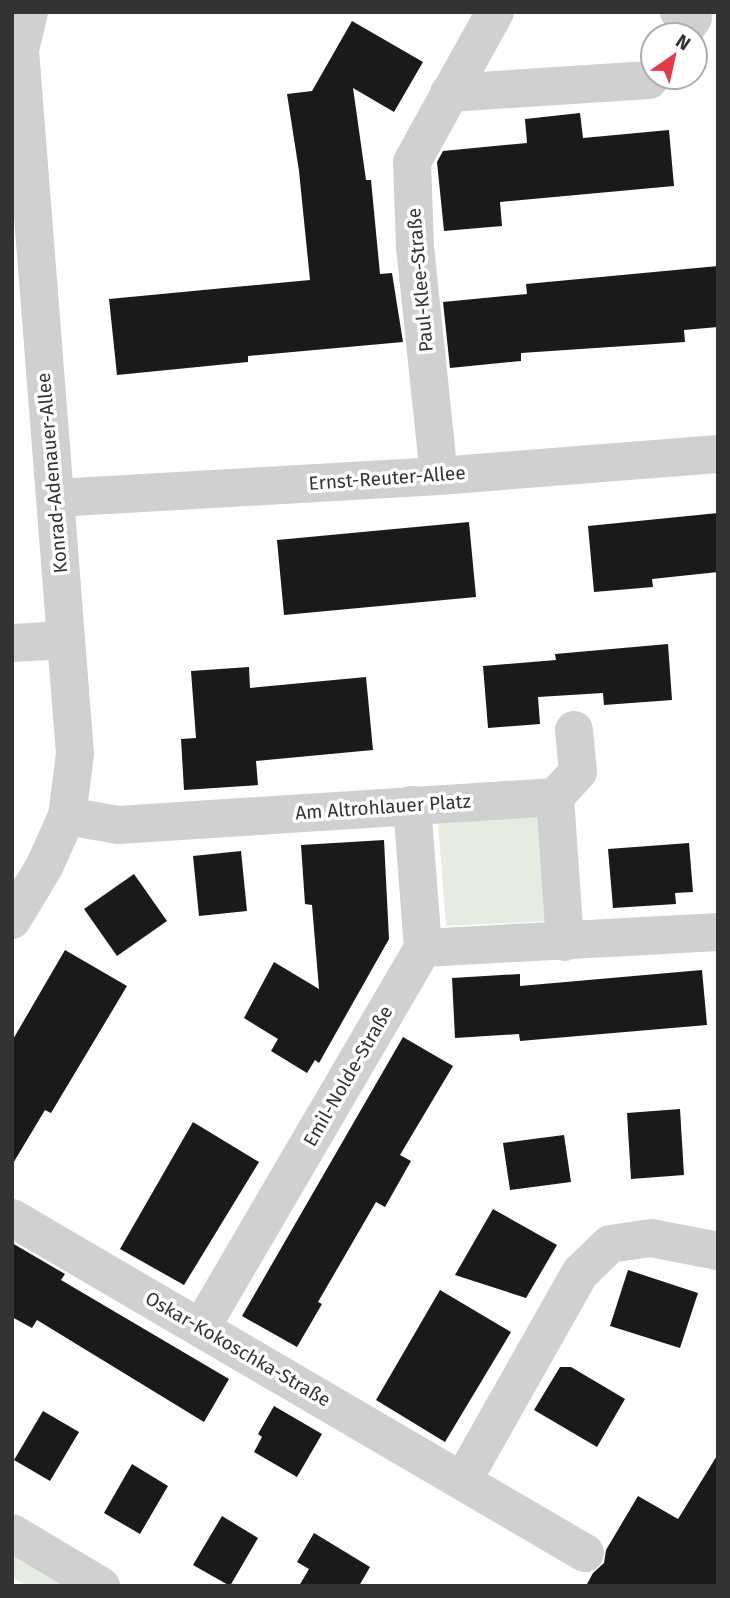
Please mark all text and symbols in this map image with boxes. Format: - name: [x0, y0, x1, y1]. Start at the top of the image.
- north arrow: [639, 21, 709, 91]
- text: N: [672, 29, 695, 55]
- street label: Paul-Klee-Straße: [402, 207, 438, 353]
- street label: Konrad-Adenauer-Allee: [32, 372, 72, 574]
- street label: Ernst-Reuter-Allee: [308, 461, 466, 495]
- street label: Am Altrohlauer Platz: [294, 789, 472, 825]
- street label: Emil-Nolde-Straße: [298, 1002, 398, 1150]
- street label: Oskar-Kokoschka-Straße: [141, 1286, 335, 1412]

